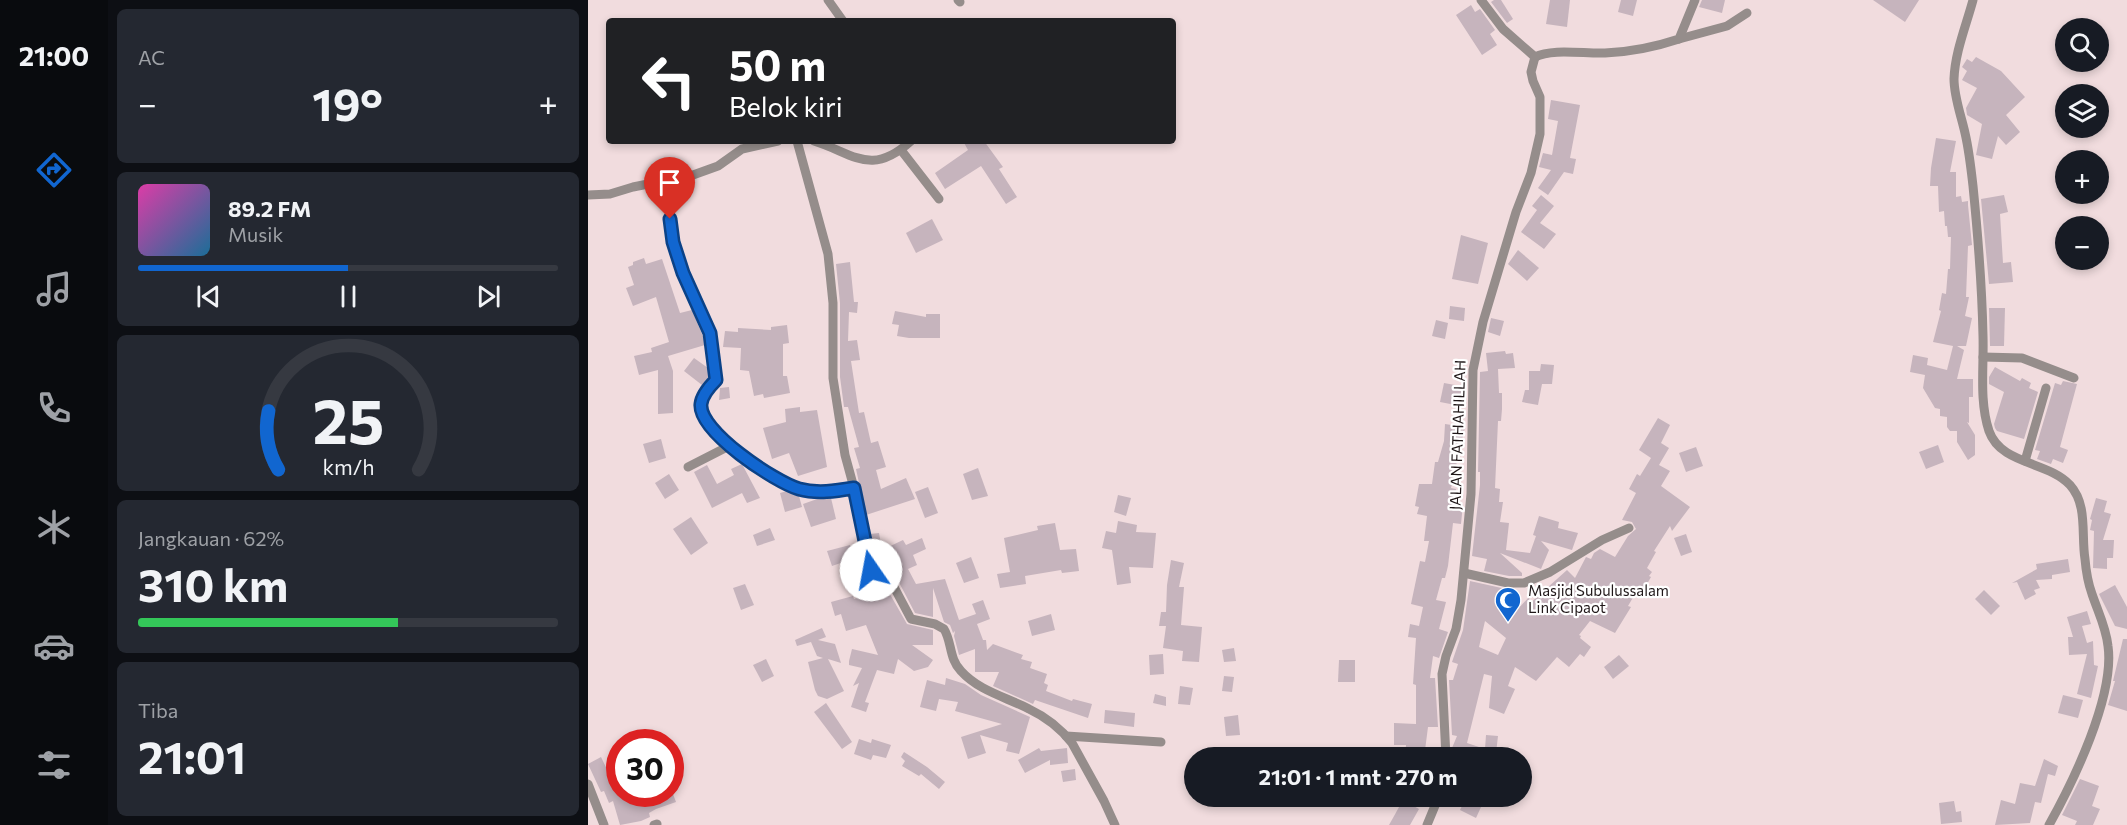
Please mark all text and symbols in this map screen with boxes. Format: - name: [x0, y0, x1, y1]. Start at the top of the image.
- map controls: [2055, 18, 2109, 270]
- button: search: [2055, 18, 2109, 72]
- text: 50 m: [729, 38, 826, 90]
- text: 21:00: [19, 39, 89, 72]
- icon: left: [630, 42, 708, 120]
- text: AC: [138, 45, 165, 69]
- text: 19°: [312, 75, 383, 130]
- text: −: [138, 82, 157, 123]
- text: +: [539, 82, 558, 123]
- button: layers: [2055, 84, 2109, 138]
- text: Belok kiri: [729, 90, 843, 123]
- icon: directions: [33, 149, 75, 191]
- button: +: [2055, 150, 2109, 204]
- pin: [644, 157, 695, 219]
- icon: arrive: [653, 166, 686, 199]
- text: 89.2 FM: [228, 195, 311, 222]
- button: −: [2055, 216, 2109, 270]
- text: Musik: [228, 222, 283, 246]
- icon: music: [33, 268, 75, 310]
- icon: previous: [192, 280, 225, 313]
- icon: pause: [332, 280, 365, 313]
- icon: next: [472, 280, 505, 313]
- street label: JALAN FATHAHILLAH: [1445, 360, 1469, 510]
- text: 25: [312, 381, 384, 457]
- icon: phone: [33, 387, 75, 429]
- text: km/h: [322, 453, 374, 479]
- icon: climate: [33, 506, 75, 548]
- text: Jangkauan · 62%: [138, 526, 284, 550]
- position arrow: [839, 538, 903, 602]
- text: 310 km: [138, 556, 288, 611]
- place label: Masjid Subulussalam Link Cipaot: [1528, 581, 1669, 616]
- mosque icon: Masjid Subulussalam Link Cipaot: [1493, 585, 1523, 623]
- icon: car: [33, 625, 75, 667]
- text: Tiba: [138, 698, 178, 722]
- text: 21:01: [138, 728, 246, 783]
- speed limit sign: 30: [606, 729, 684, 807]
- icon: filters: [33, 744, 75, 786]
- text: 21:01 · 1 mnt · 270 m: [1258, 763, 1458, 790]

